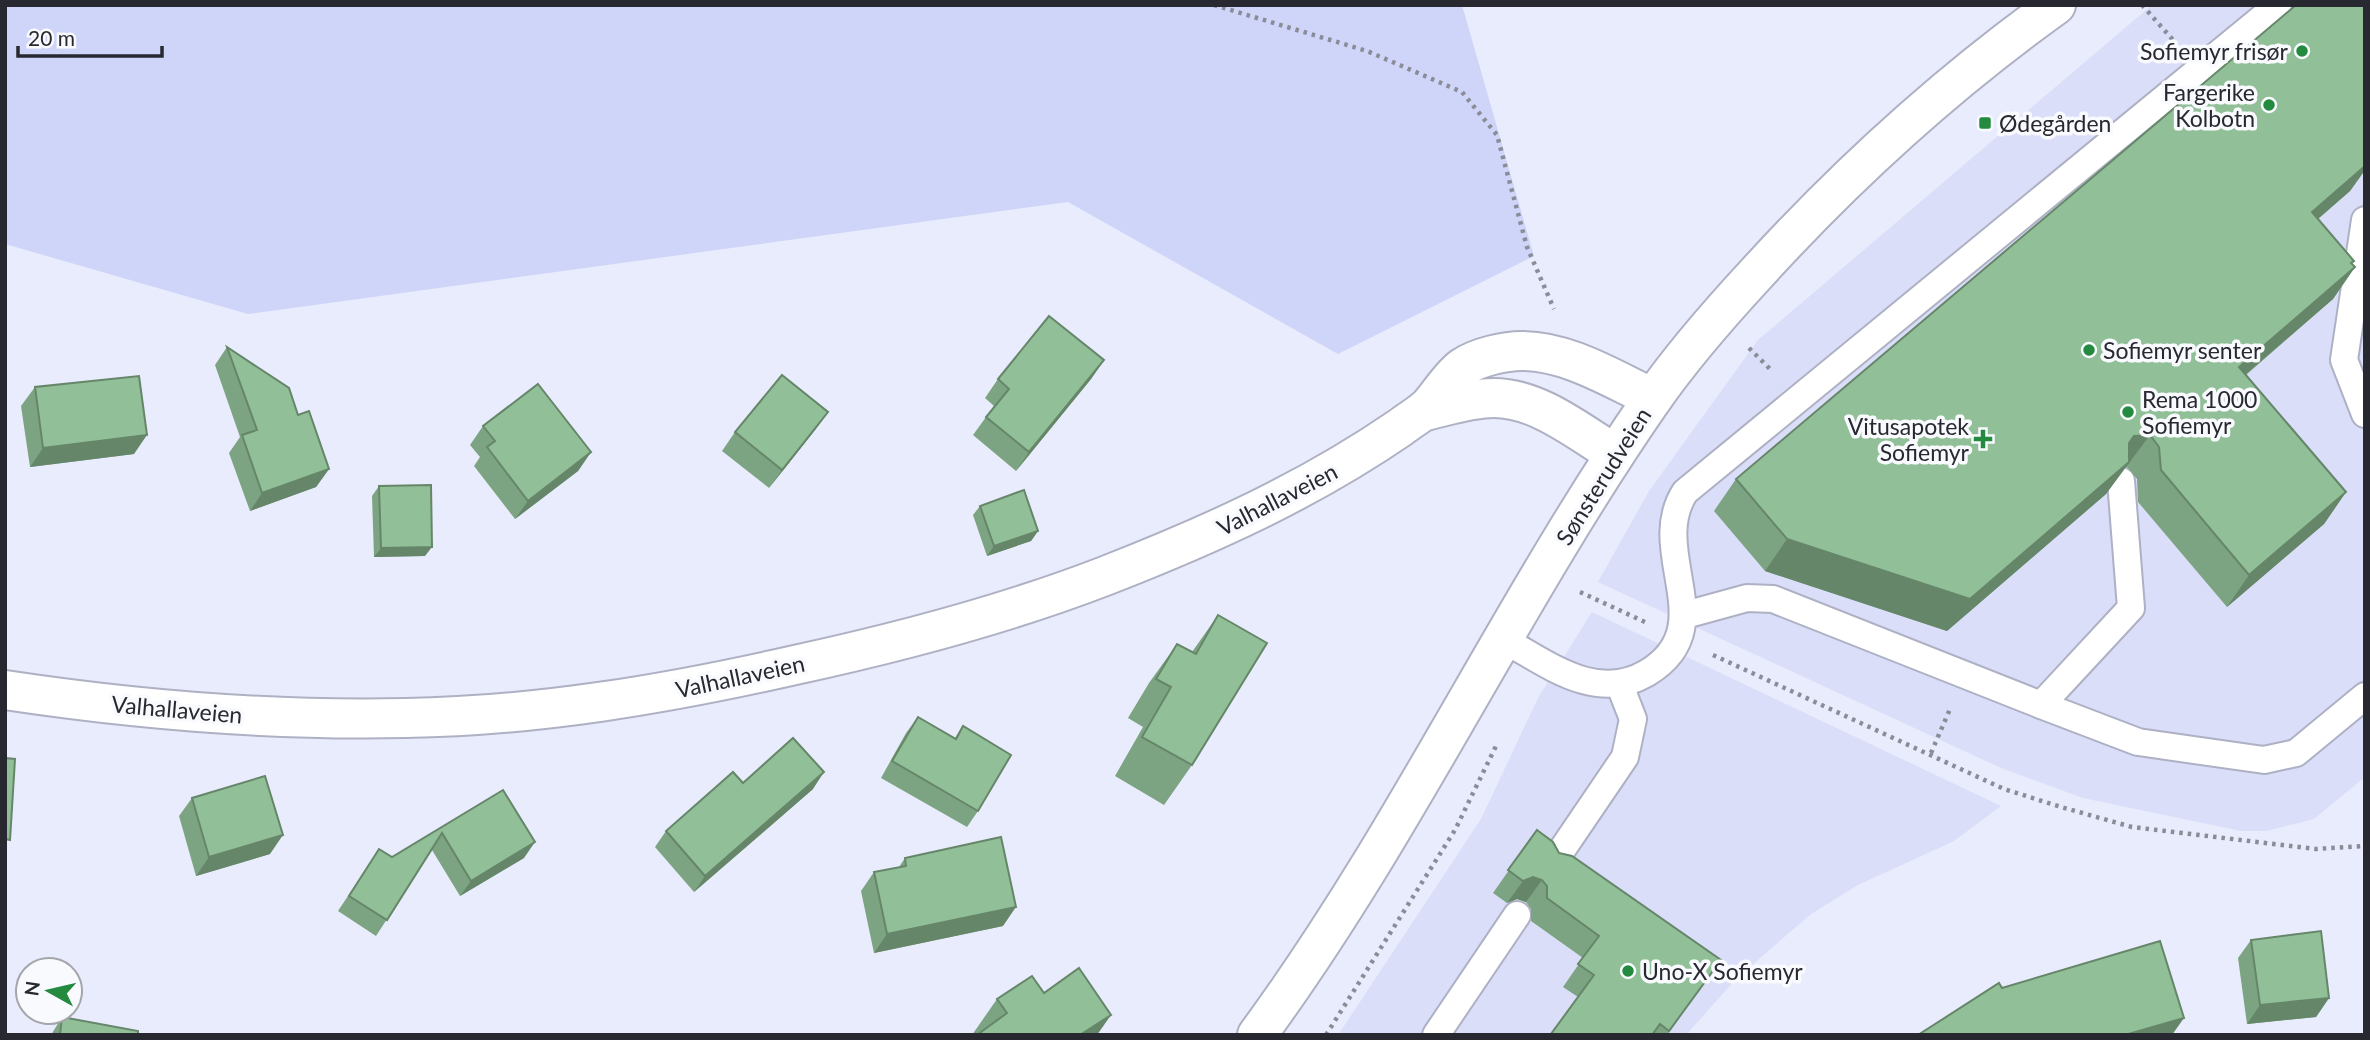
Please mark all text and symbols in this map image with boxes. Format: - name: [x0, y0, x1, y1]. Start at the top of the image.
- scale bar: [18, 14, 161, 58]
- text: 20 m: [28, 25, 75, 50]
- place label: Sofiemyr frisør: [2140, 37, 2289, 65]
- marker: Sofiemyr frisør: [2294, 43, 2310, 59]
- place label: Fargerike Kolbotn: [2163, 78, 2255, 132]
- marker: Fargerike Kolbotn: [2261, 97, 2277, 113]
- place label: Ødegården: [1999, 109, 2111, 137]
- marker: Ødegården: [1977, 115, 1993, 131]
- place label: Sofiemyr senter: [2103, 336, 2262, 364]
- marker: Sofiemyr senter: [2081, 342, 2097, 358]
- place label: Rema 1000 Sofiemyr: [2142, 385, 2257, 439]
- street label: Sønsterudveien: [1550, 402, 1656, 550]
- marker: Rema 1000 Sofiemyr: [2120, 404, 2136, 420]
- place label: Vitusapotek Sofiemyr: [1848, 412, 1970, 466]
- marker: Vitusapotek Sofiemyr: [1975, 431, 1991, 447]
- street label: Valhallaveien: [1212, 457, 1342, 541]
- street label: Valhallaveien: [673, 649, 807, 703]
- street label: Valhallaveien: [110, 689, 244, 729]
- north arrow: [14, 956, 84, 1026]
- place label: Uno-X Sofiemyr: [1642, 957, 1803, 985]
- marker: Uno-X Sofiemyr: [1620, 963, 1636, 979]
- text: N: [19, 980, 44, 997]

